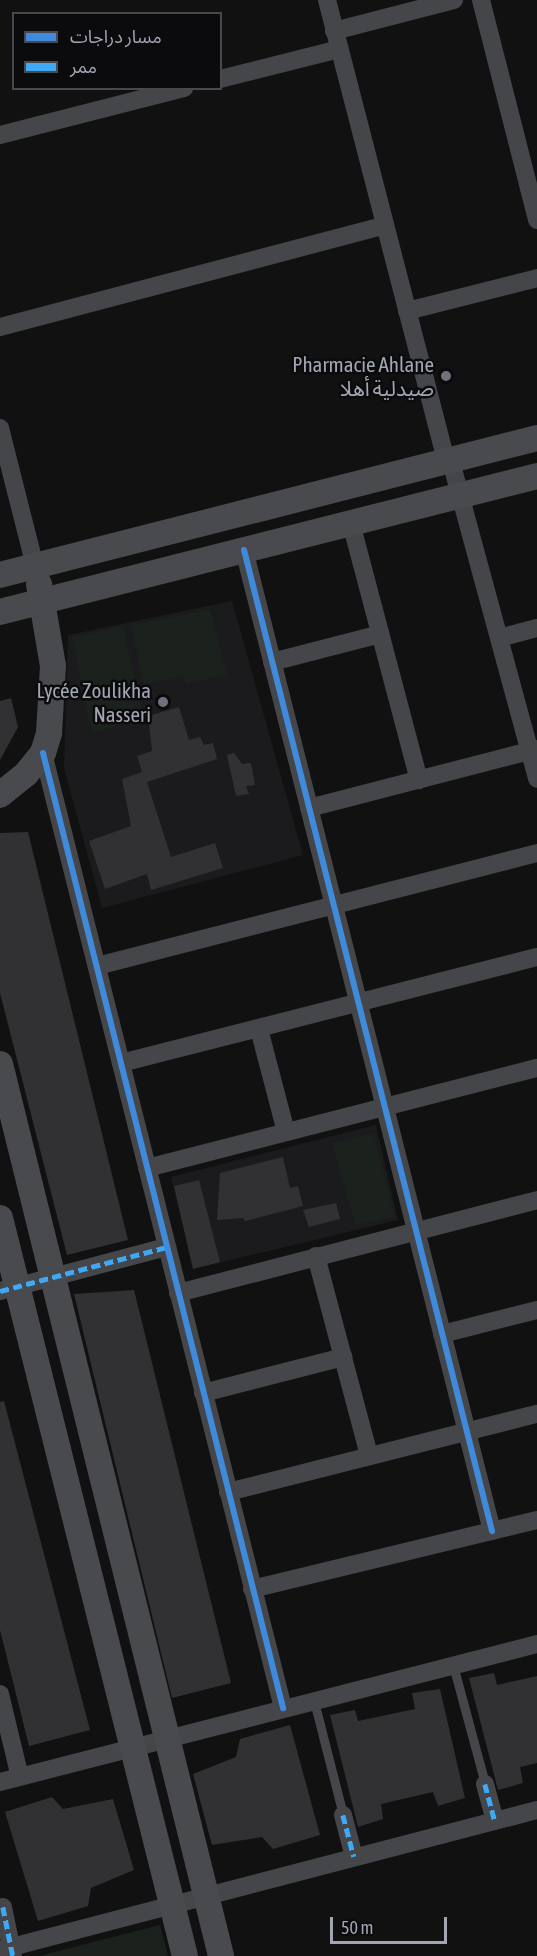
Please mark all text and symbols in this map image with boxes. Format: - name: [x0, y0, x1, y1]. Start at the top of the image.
- legend: [12, 12, 222, 90]
- text: مسار دراجات: [70, 26, 162, 47]
- text: ممر: [70, 56, 97, 77]
- place label: Pharmacie Ahlane صيدلية أهلا: [292, 351, 434, 401]
- marker: Pharmacie Ahlane صيدلية أهلا: [439, 369, 453, 383]
- place label: Lycée Zoulikha Nasseri: [36, 677, 151, 727]
- marker: Lycée Zoulikha Nasseri: [156, 695, 170, 709]
- scale bar: [333, 1905, 450, 1943]
- text: 50 m: [341, 1917, 373, 1938]

